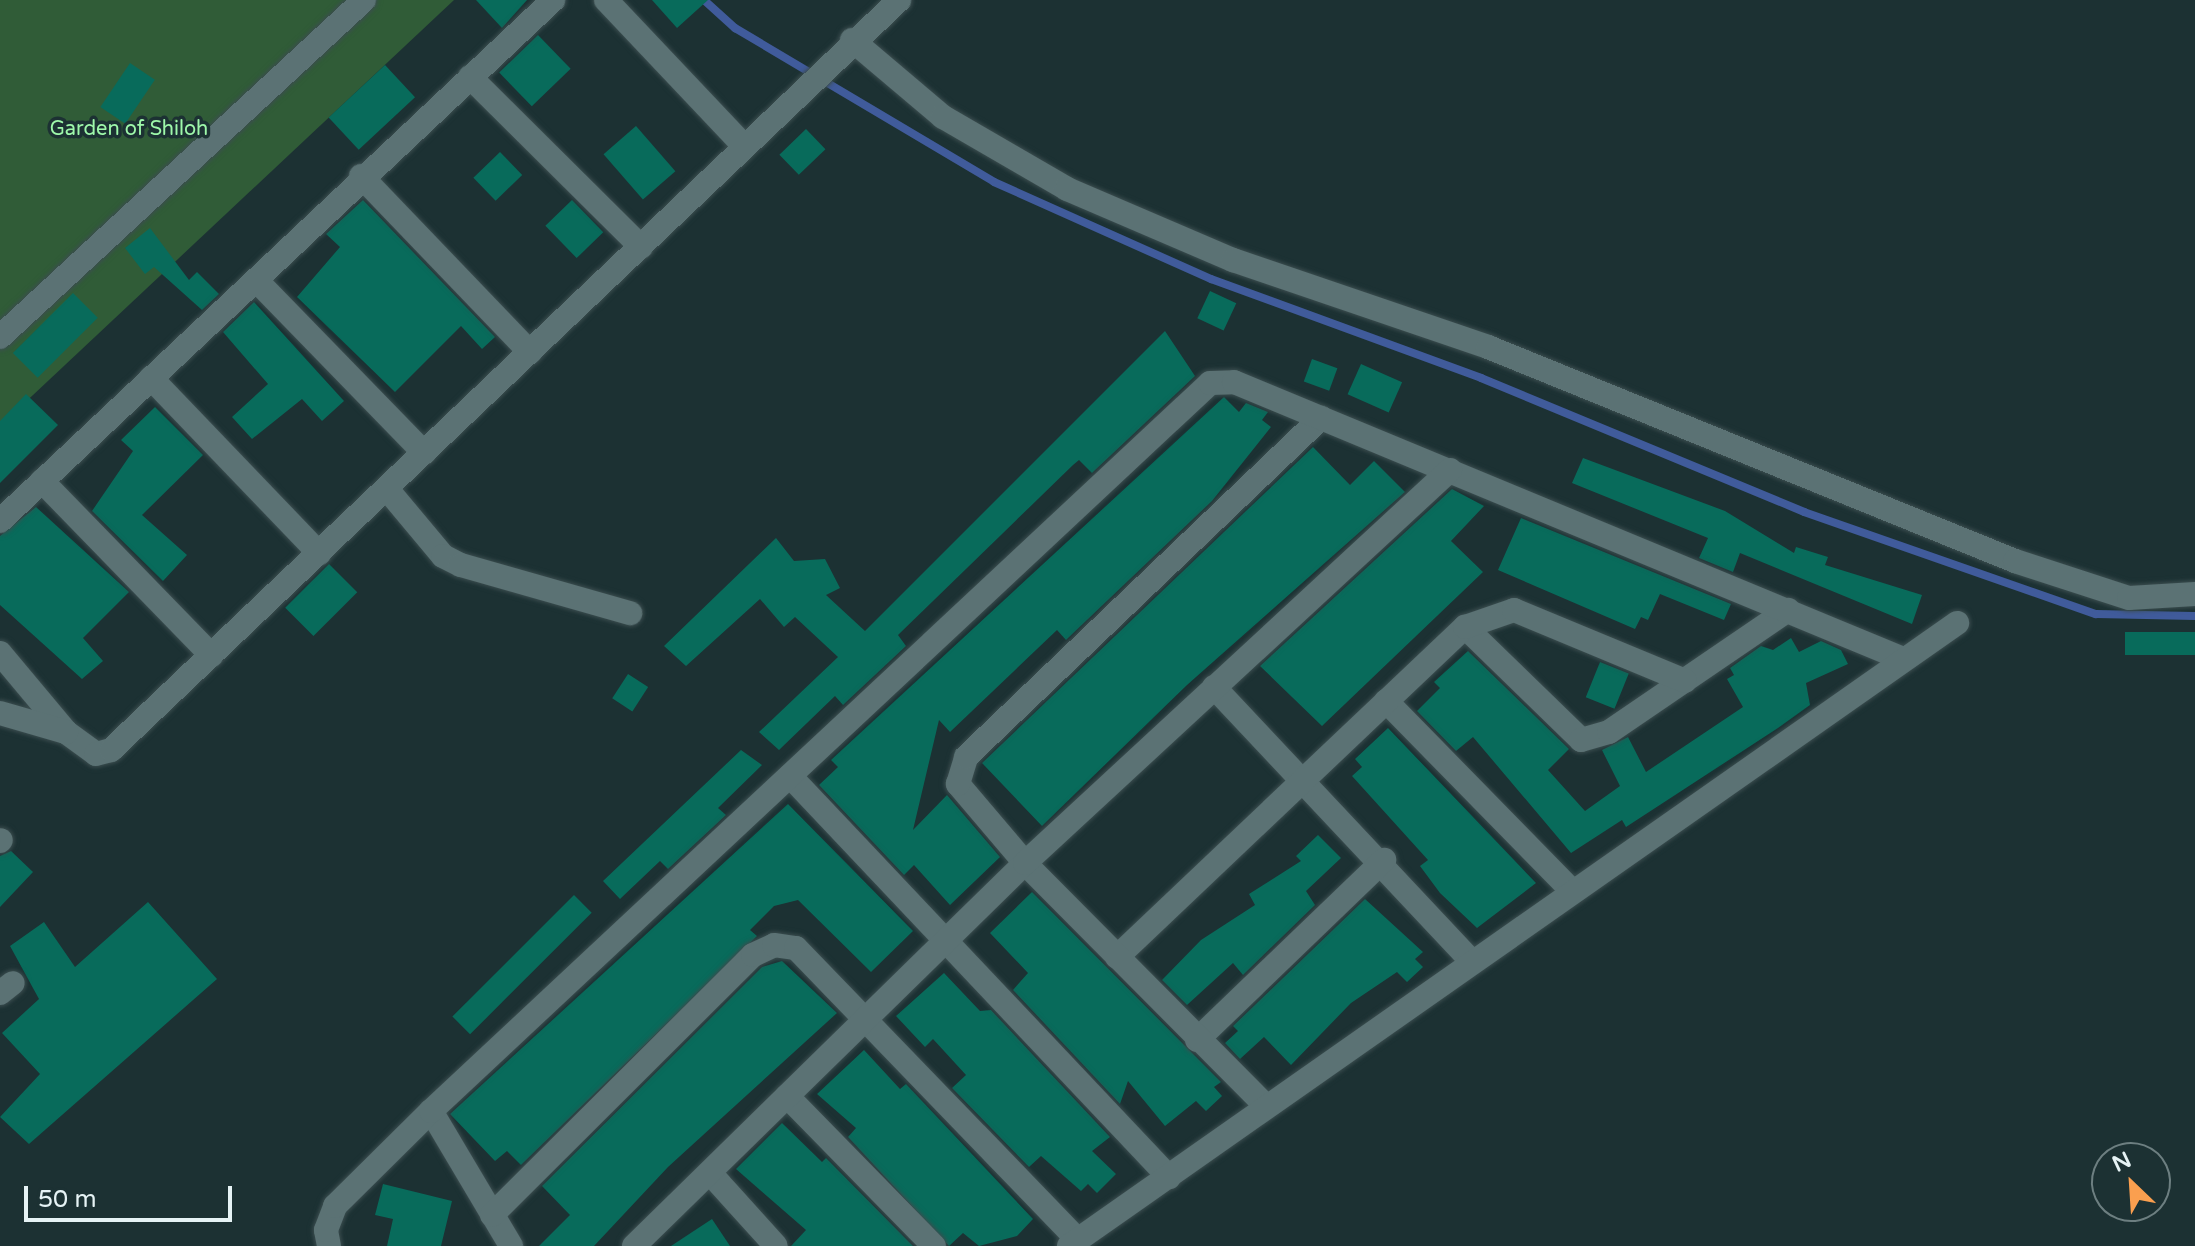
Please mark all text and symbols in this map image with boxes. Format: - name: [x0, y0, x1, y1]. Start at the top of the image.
- park label: Garden of Shiloh: [50, 117, 208, 141]
- north arrow: [2091, 1142, 2171, 1222]
- text: N: [2108, 1147, 2135, 1178]
- scale bar: [28, 1170, 236, 1220]
- text: 50 m: [38, 1185, 96, 1214]

